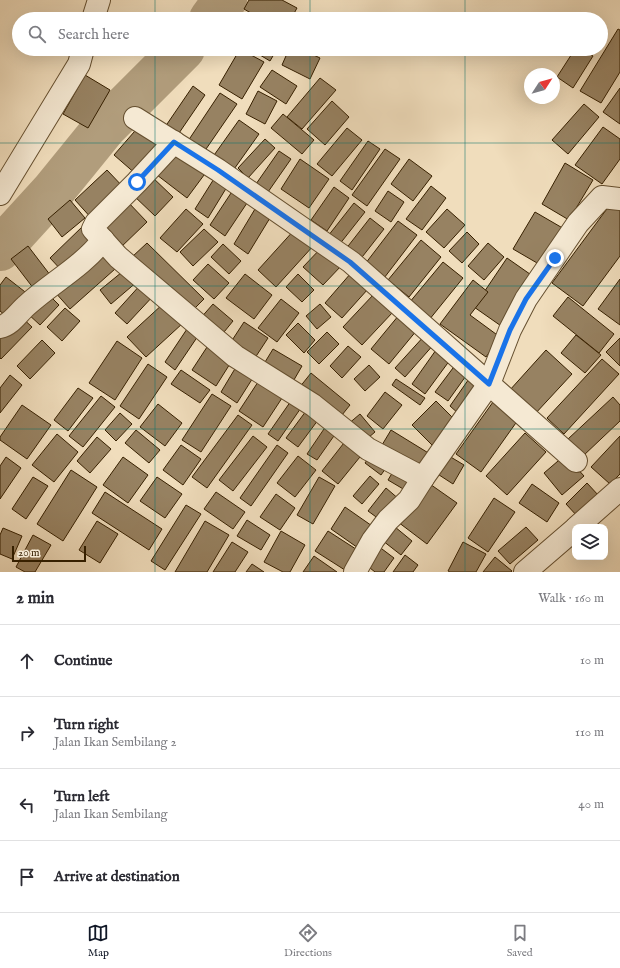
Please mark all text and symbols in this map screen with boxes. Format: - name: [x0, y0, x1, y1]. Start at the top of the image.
- search box: [12, 12, 608, 56]
- icon: search: [26, 23, 48, 45]
- text: Search here: [58, 25, 129, 44]
- north arrow: [524, 68, 560, 104]
- route start: [128, 173, 146, 191]
- route end: [546, 249, 564, 267]
- map controls: [572, 524, 608, 560]
- button: layers: [572, 524, 608, 560]
- scale bar: [12, 544, 86, 563]
- text: 20 m: [18, 546, 39, 560]
- text: 2 min: [16, 588, 54, 609]
- text: Walk · 160 m: [538, 590, 604, 607]
- icon: ahead: [16, 650, 38, 672]
- text: Continue: [54, 651, 112, 670]
- text: 10 m: [580, 652, 604, 669]
- text: Turn right: [54, 715, 119, 734]
- icon: right: [16, 722, 38, 744]
- text: 110 m: [575, 724, 604, 741]
- text: Jalan Ikan Sembilang 2: [54, 734, 177, 751]
- text: Turn left: [54, 787, 110, 806]
- icon: left: [16, 794, 38, 816]
- text: 40 m: [578, 796, 604, 813]
- text: Jalan Ikan Sembilang: [54, 806, 168, 823]
- icon: arrive: [16, 866, 38, 888]
- text: Arrive at destination: [54, 867, 180, 886]
- tab: Map: [87, 922, 109, 960]
- tab: Directions: [284, 922, 332, 960]
- tab: Saved: [507, 922, 533, 960]

